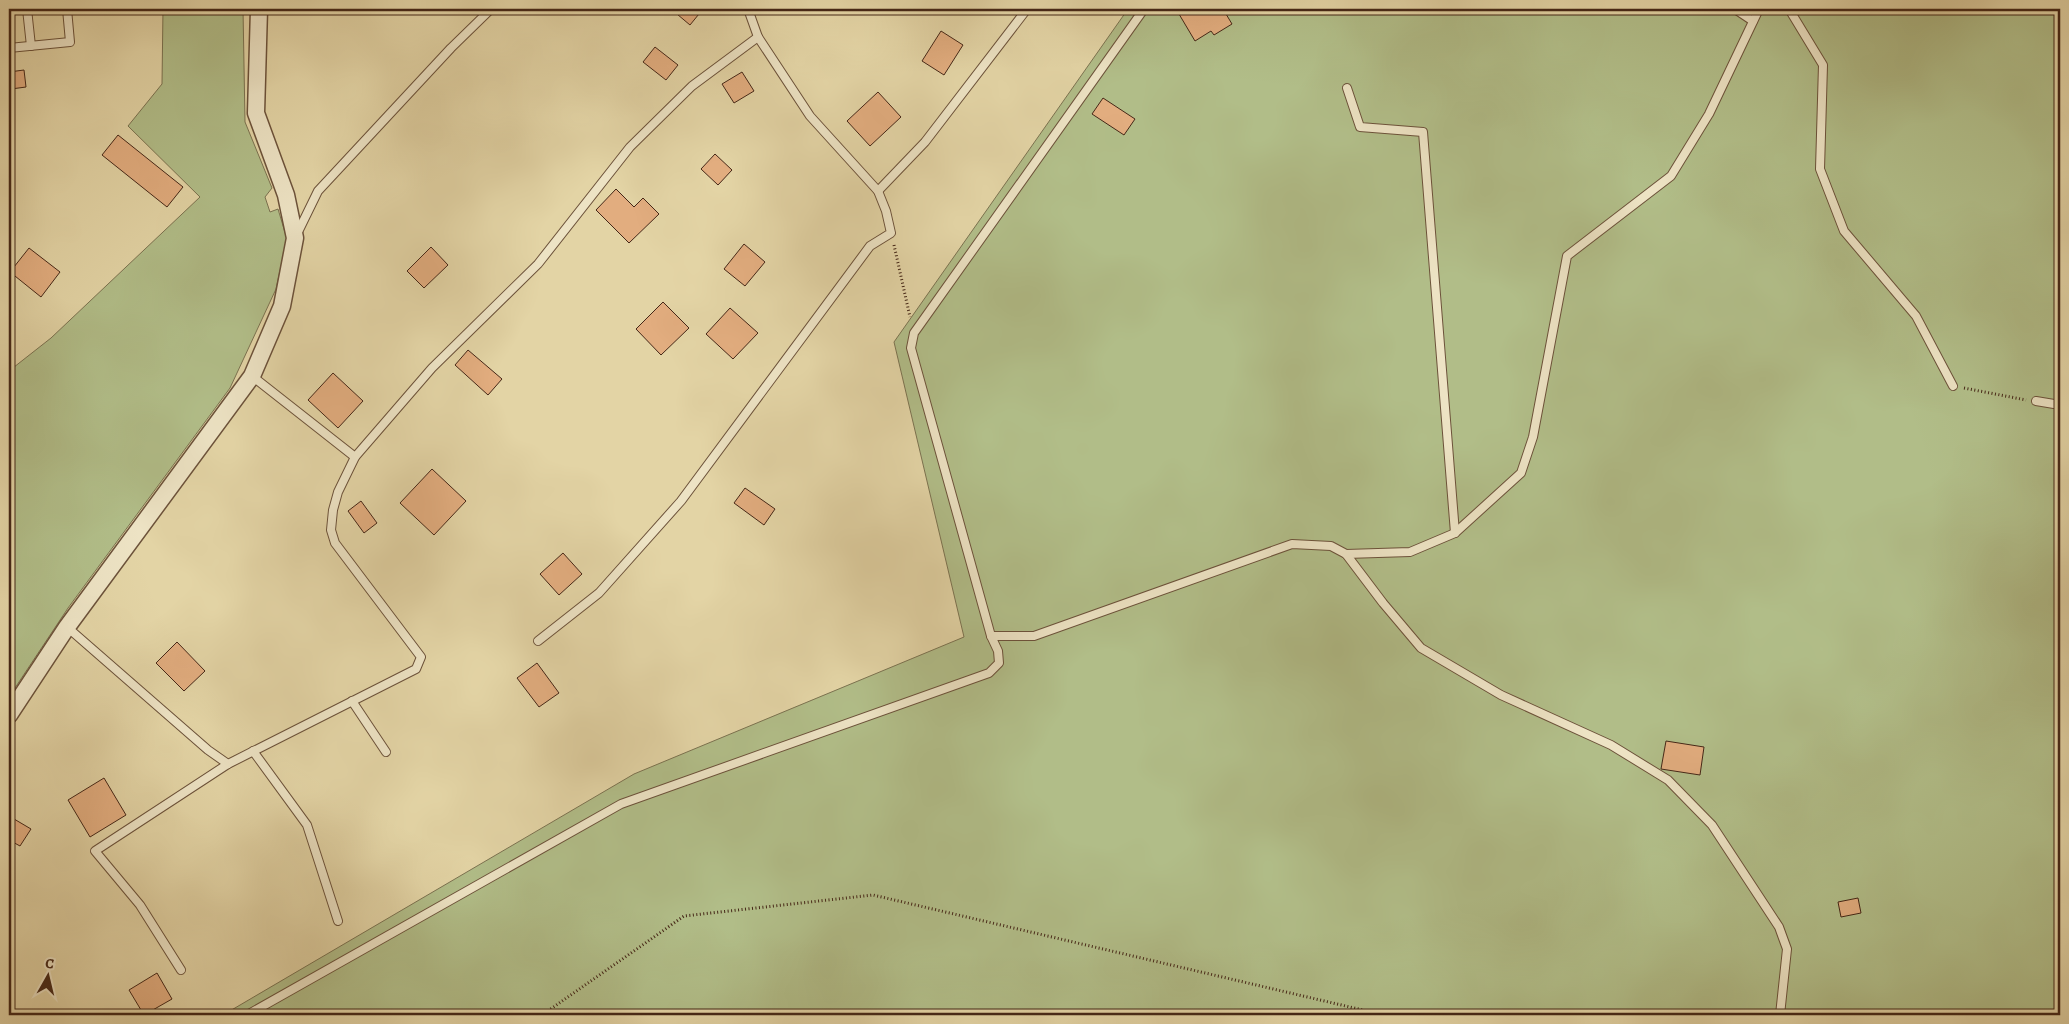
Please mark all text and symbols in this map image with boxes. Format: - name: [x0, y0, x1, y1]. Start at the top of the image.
- north arrow: [22, 952, 72, 1002]
- text: С: [44, 954, 56, 974]

